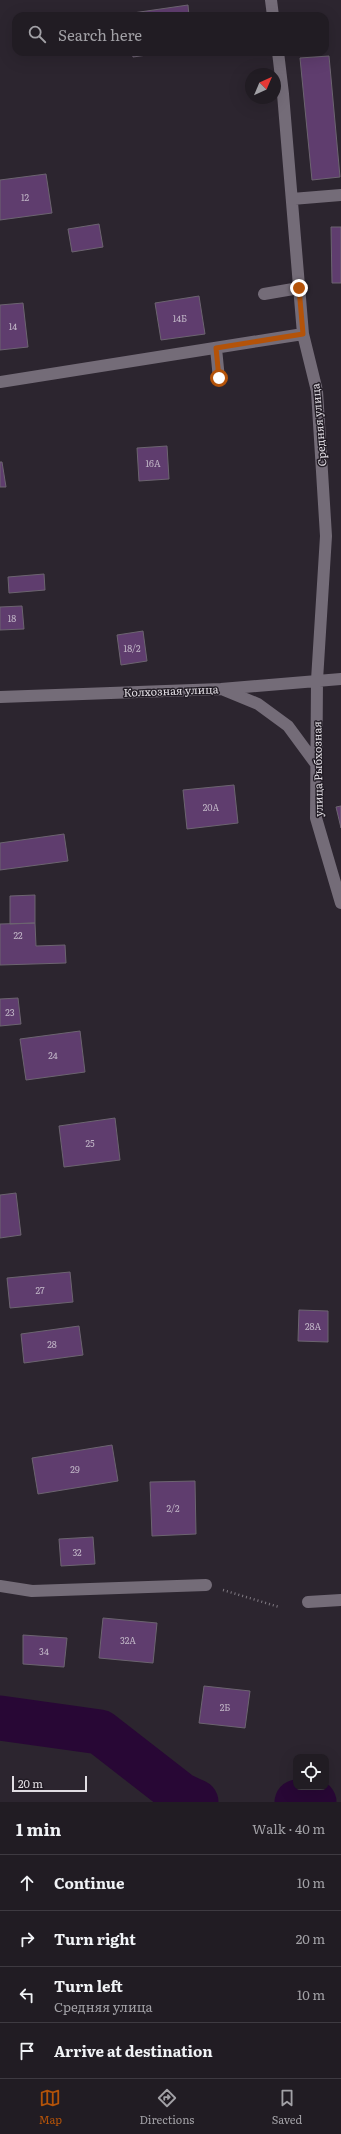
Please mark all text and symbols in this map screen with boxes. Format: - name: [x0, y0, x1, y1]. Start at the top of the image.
- search box: [12, 12, 329, 56]
- icon: search: [26, 23, 48, 45]
- text: Search here: [58, 23, 142, 46]
- north arrow: [245, 68, 281, 104]
- house number: 12: [21, 190, 30, 204]
- route end: [290, 279, 308, 297]
- house number: 14Б: [173, 311, 187, 325]
- house number: 14: [9, 319, 17, 333]
- route start: [210, 369, 228, 387]
- street label: Средняя улица: [306, 383, 330, 467]
- house number: 16А: [145, 456, 161, 470]
- house number: 18: [8, 611, 16, 625]
- house number: 18/2: [123, 641, 141, 655]
- street label: Колхозная улица: [123, 680, 219, 700]
- street label: улица Рыбхозная: [308, 721, 326, 817]
- house number: 20А: [203, 800, 220, 814]
- house number: 22: [13, 928, 23, 942]
- house number: 23: [5, 1005, 15, 1019]
- house number: 24: [48, 1048, 58, 1062]
- house number: 25: [85, 1136, 95, 1150]
- house number: 27: [35, 1283, 45, 1297]
- house number: 28А: [305, 1319, 321, 1333]
- house number: 28: [47, 1337, 57, 1351]
- house number: 29: [70, 1462, 80, 1476]
- house number: 2/2: [167, 1501, 180, 1515]
- house number: 32: [72, 1545, 82, 1559]
- house number: 32А: [120, 1633, 136, 1647]
- house number: 34: [39, 1644, 49, 1658]
- house number: 2Б: [220, 1700, 230, 1714]
- map controls: [293, 1754, 329, 1790]
- button: locate: [293, 1754, 329, 1790]
- scale bar: [12, 1774, 87, 1793]
- text: 20 m: [18, 1775, 43, 1791]
- text: 1 min: [16, 1816, 61, 1841]
- text: Walk · 40 m: [252, 1819, 325, 1838]
- text: Continue: [54, 1871, 124, 1894]
- icon: ahead: [16, 1872, 38, 1894]
- text: 10 m: [297, 1873, 325, 1892]
- text: Turn right: [54, 1927, 136, 1950]
- icon: right: [16, 1928, 38, 1950]
- text: 20 m: [296, 1929, 325, 1948]
- text: Turn left: [54, 1974, 123, 1997]
- icon: left: [16, 1984, 38, 2006]
- text: 10 m: [297, 1985, 325, 2004]
- text: Средняя улица: [54, 1997, 153, 2016]
- text: Arrive at destination: [54, 2039, 213, 2062]
- icon: arrive: [16, 2040, 38, 2062]
- tab: Map: [39, 2087, 62, 2127]
- tab: Directions: [139, 2087, 194, 2127]
- tab: Saved: [272, 2087, 302, 2127]

